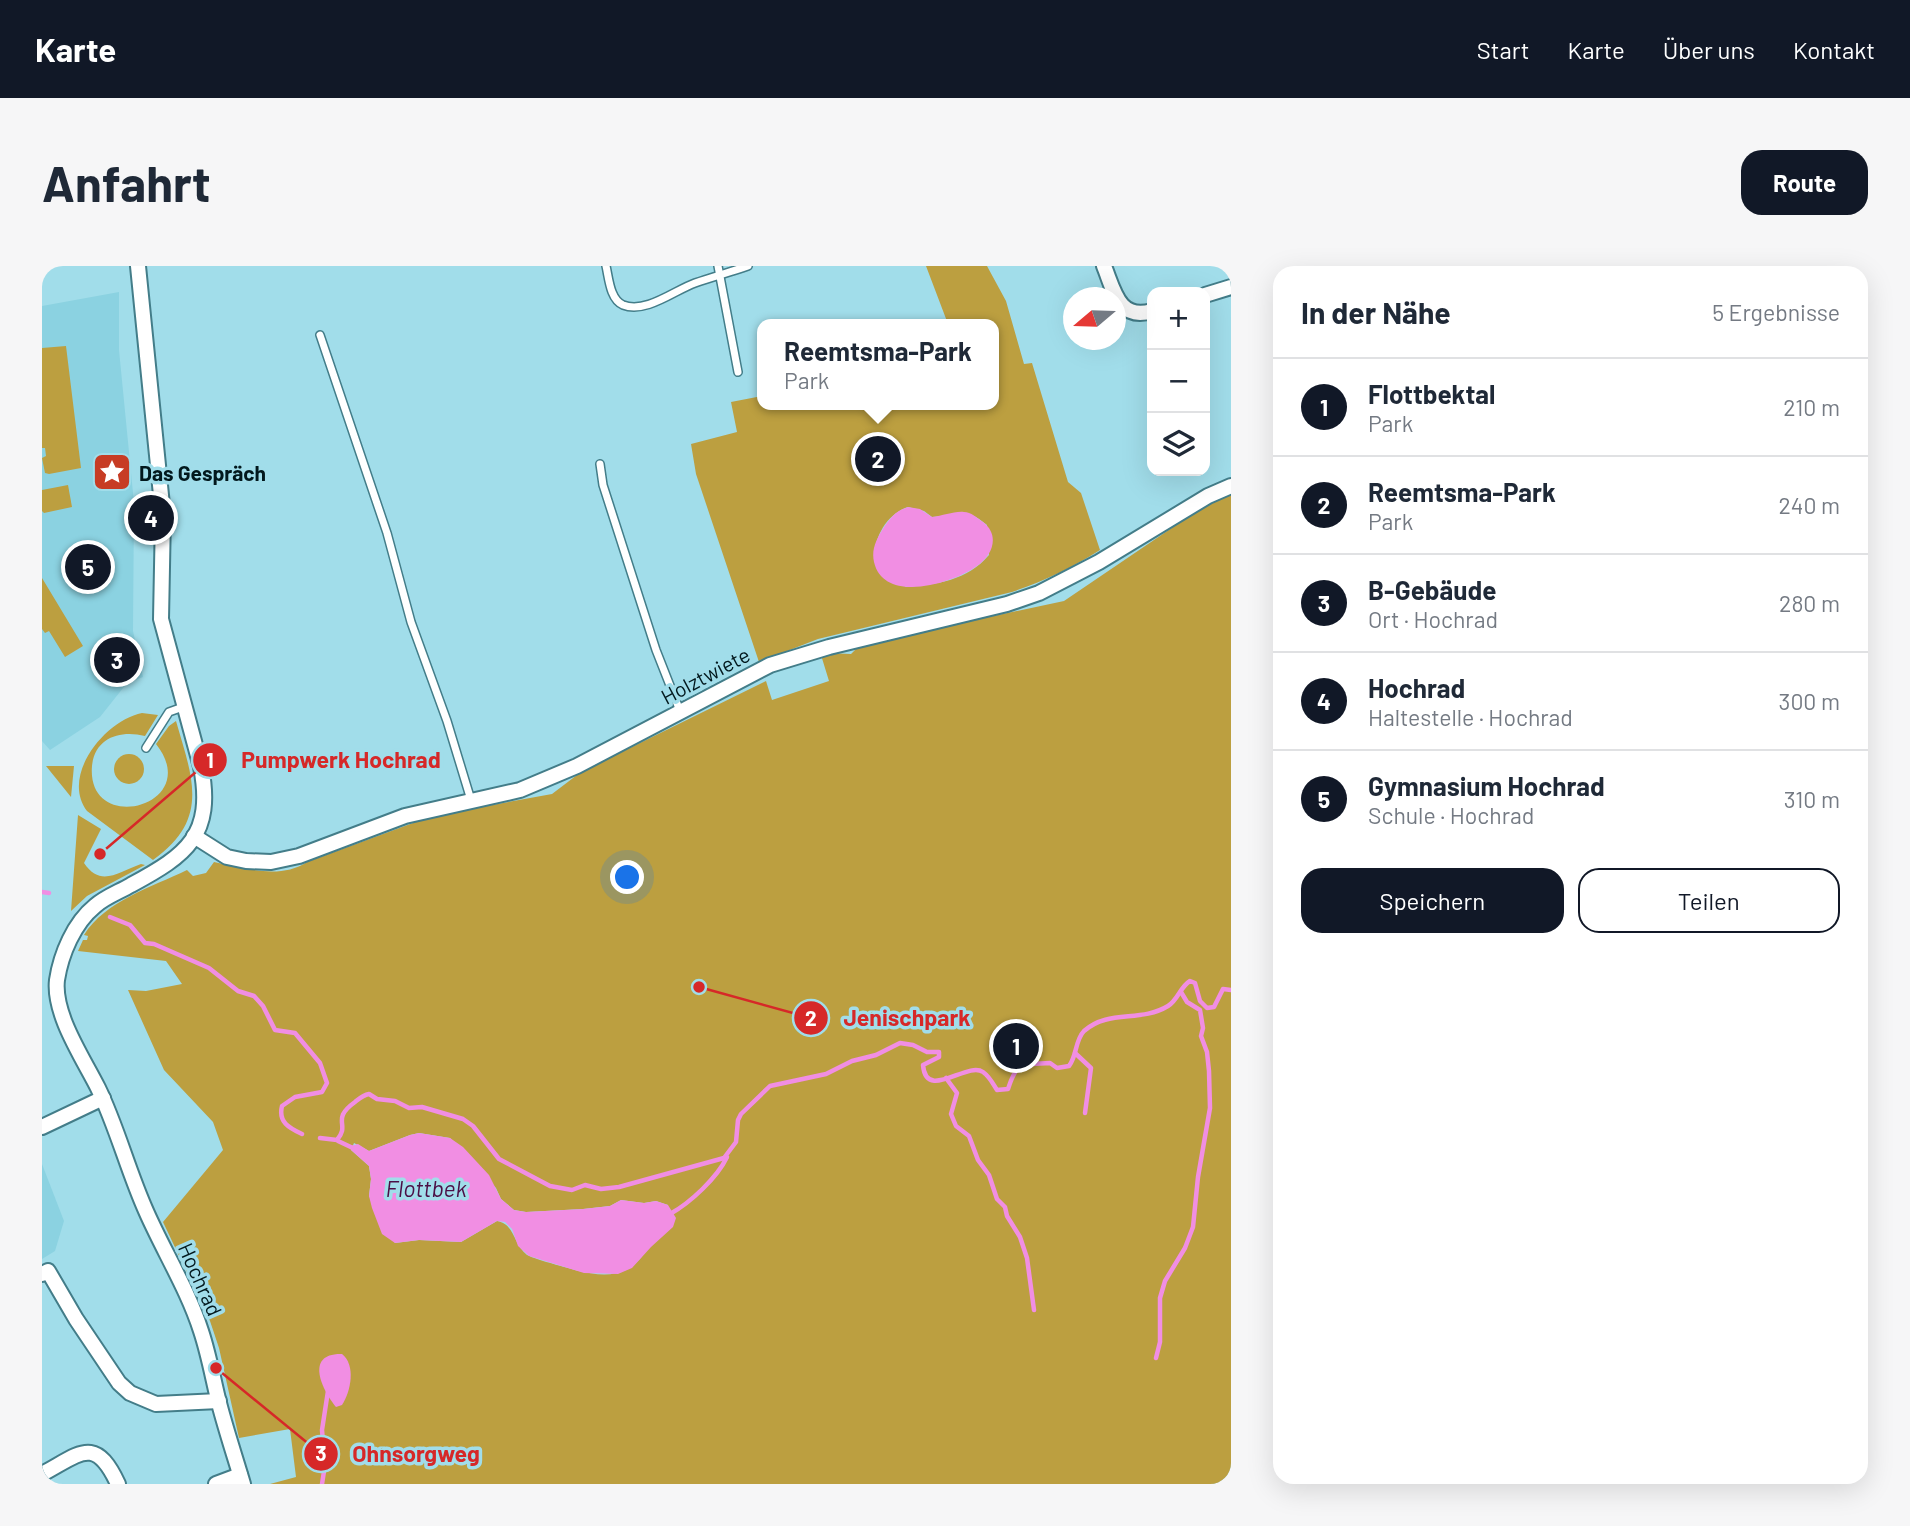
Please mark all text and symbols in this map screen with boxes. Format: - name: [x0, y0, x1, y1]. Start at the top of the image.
- text: Karte: [35, 29, 116, 69]
- text: Start: [1477, 35, 1530, 64]
- text: Karte: [1568, 35, 1625, 64]
- text: Über uns: [1663, 35, 1755, 64]
- text: Kontakt: [1793, 35, 1875, 64]
- button: Route: [1741, 150, 1868, 215]
- text: Anfahrt: [42, 153, 211, 212]
- north arrow: [1063, 287, 1126, 350]
- map controls: [1147, 287, 1210, 476]
- button: +: [1147, 287, 1210, 350]
- text: In der Nähe: [1301, 294, 1451, 330]
- text: 5 Ergebnisse: [1712, 298, 1840, 326]
- popup: [757, 319, 999, 410]
- text: Reemtsma-Park: [784, 335, 972, 366]
- button: −: [1147, 350, 1210, 413]
- text: Park: [784, 366, 829, 394]
- text: Flottbektal: [1368, 378, 1495, 409]
- text: 1: [1320, 393, 1328, 421]
- text: 210 m: [1783, 393, 1840, 421]
- text: Park: [1368, 409, 1413, 437]
- button: layers: [1147, 413, 1210, 476]
- pin: 2: [855, 433, 901, 485]
- place icon: Das Gespräch: [91, 451, 133, 493]
- place label: Das Gespräch: [139, 460, 266, 485]
- text: Reemtsma-Park: [1368, 476, 1556, 507]
- text: 2: [1318, 491, 1330, 519]
- text: 240 m: [1778, 491, 1840, 519]
- pin: 4: [128, 492, 174, 544]
- text: Park: [1368, 507, 1413, 535]
- pin: 5: [65, 541, 111, 593]
- text: B-Gebäude: [1368, 574, 1496, 605]
- text: 3: [1318, 589, 1330, 617]
- text: 280 m: [1779, 589, 1840, 617]
- text: Ort · Hochrad: [1368, 605, 1498, 633]
- pin: 3: [94, 634, 140, 686]
- street label: Holztwiete: [656, 641, 754, 709]
- text: Hochrad: [1368, 672, 1465, 703]
- text: 4: [1317, 687, 1331, 715]
- text: 300 m: [1779, 687, 1840, 715]
- text: Haltestelle · Hochrad: [1368, 703, 1573, 731]
- callout: Pumpwerk Hochrad: [192, 738, 455, 782]
- text: Pumpwerk Hochrad: [241, 745, 441, 773]
- text: 1: [206, 747, 214, 772]
- text: Gymnasium Hochrad: [1368, 770, 1605, 801]
- text: 5: [1318, 785, 1330, 813]
- text: 310 m: [1784, 785, 1840, 813]
- text: Schule · Hochrad: [1368, 801, 1534, 829]
- your location: [610, 860, 644, 894]
- button: Speichern: [1301, 868, 1564, 933]
- button: Teilen: [1578, 868, 1840, 933]
- callout: Jenischpark: [794, 996, 984, 1040]
- text: Jenischpark: [843, 1003, 971, 1031]
- text: 2: [805, 1005, 817, 1030]
- pin: 1: [993, 1020, 1039, 1072]
- water label: Flottbek: [385, 1174, 467, 1202]
- street label: Hochrad: [174, 1239, 228, 1319]
- callout: Ohnsorgweg: [303, 1432, 494, 1476]
- text: Ohnsorgweg: [352, 1439, 480, 1467]
- text: 3: [315, 1440, 327, 1465]

